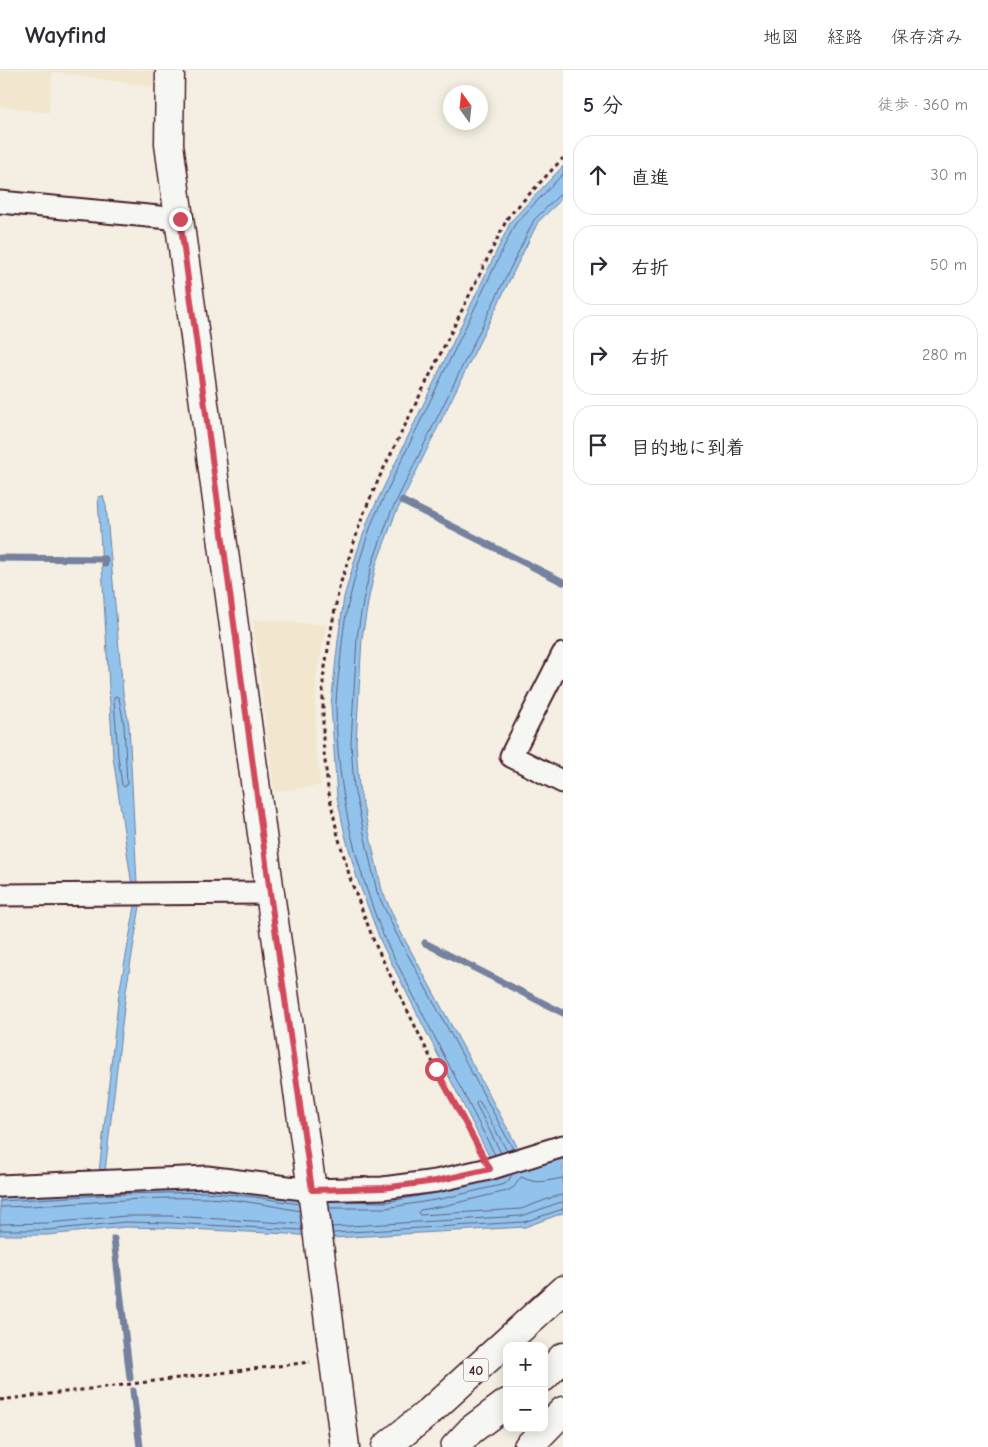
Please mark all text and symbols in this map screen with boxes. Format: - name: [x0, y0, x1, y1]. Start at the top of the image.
- text: Wayfind: [25, 21, 106, 49]
- text: 地図: [763, 27, 799, 48]
- text: 経路: [827, 27, 863, 48]
- text: 保存済み: [891, 27, 963, 48]
- north arrow: [443, 85, 488, 130]
- text: 5 分: [583, 93, 623, 117]
- text: 徒歩 · 360 m: [877, 96, 968, 114]
- icon: ahead: [584, 161, 612, 189]
- text: 30 m: [931, 166, 967, 184]
- text: 直進: [631, 167, 669, 189]
- route end: [169, 208, 192, 231]
- icon: right: [584, 251, 612, 279]
- text: 50 m: [930, 256, 967, 274]
- text: 右折: [631, 257, 669, 279]
- icon: right: [584, 341, 612, 369]
- text: 280 m: [922, 346, 967, 364]
- text: 右折: [631, 347, 669, 369]
- icon: arrive: [584, 431, 612, 459]
- text: 目的地に到着: [631, 437, 745, 459]
- route start: [425, 1058, 448, 1081]
- map controls: [503, 1342, 548, 1432]
- button: +: [503, 1342, 548, 1387]
- road number: 40: [464, 1358, 488, 1382]
- button: −: [503, 1387, 548, 1432]

